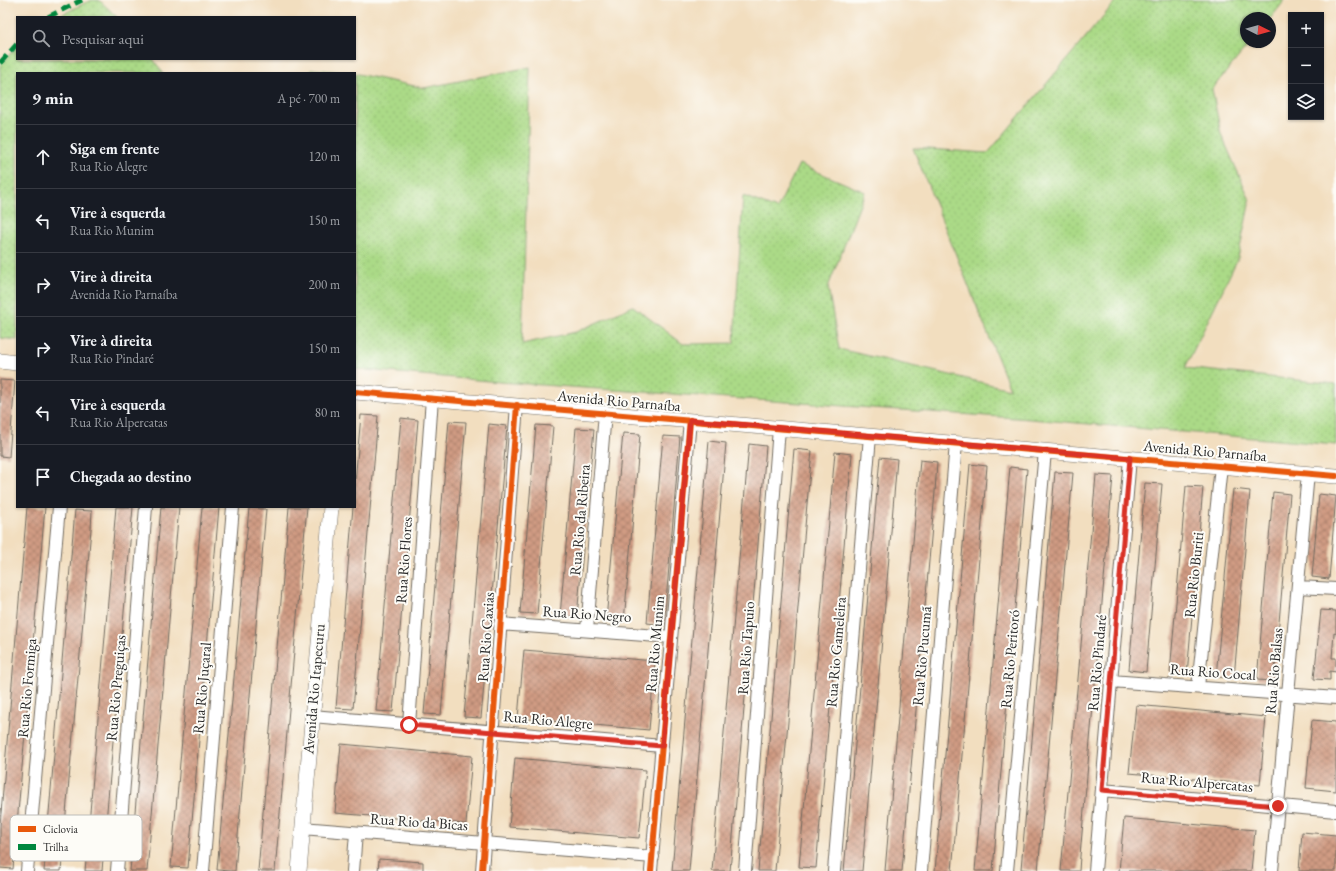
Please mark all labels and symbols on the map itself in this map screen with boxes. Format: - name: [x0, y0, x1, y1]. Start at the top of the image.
- north arrow: [1240, 12, 1276, 48]
- street label: Avenida Rio Parnaíba: [556, 386, 682, 415]
- street label: Avenida Rio Parnaíba: [1142, 436, 1268, 465]
- street label: Rua Rio da Ribeira: [565, 464, 594, 576]
- street label: Rua Rio Flores: [391, 516, 416, 604]
- street label: Rua Rio Buriti: [1180, 531, 1207, 619]
- street label: Rua Rio Caxias: [473, 591, 498, 683]
- street label: Rua Rio Munim: [641, 594, 668, 693]
- street label: Rua Rio Gameleira: [821, 596, 850, 708]
- street label: Rua Rio Negro: [542, 601, 632, 626]
- street label: Rua Rio Tapuio: [733, 601, 758, 695]
- street label: Rua Rio Pucumã: [908, 605, 935, 707]
- street label: Rua Rio Peritoró: [996, 609, 1023, 709]
- street label: Rua Rio Pindaré: [1083, 614, 1110, 712]
- street label: Avenida Rio Itapecuru: [298, 623, 329, 756]
- street label: Rua Rio Balsas: [1260, 627, 1287, 715]
- street label: Rua Rio Preguiças: [101, 634, 130, 742]
- street label: Rua Rio Formiga: [13, 637, 40, 739]
- street label: Rua Rio Juçaral: [188, 641, 215, 735]
- street label: Rua Rio Cocal: [1170, 659, 1257, 684]
- street label: Rua Rio Alegre: [503, 706, 594, 733]
- route start: [400, 716, 418, 734]
- street label: Rua Rio Alpercatas: [1140, 767, 1254, 796]
- route end: [1269, 797, 1287, 815]
- street label: Rua Rio da Bicas: [369, 809, 469, 834]
- legend: [10, 815, 142, 861]
- text: Ciclovia: [43, 822, 78, 836]
- text: Trilha: [43, 840, 69, 854]

